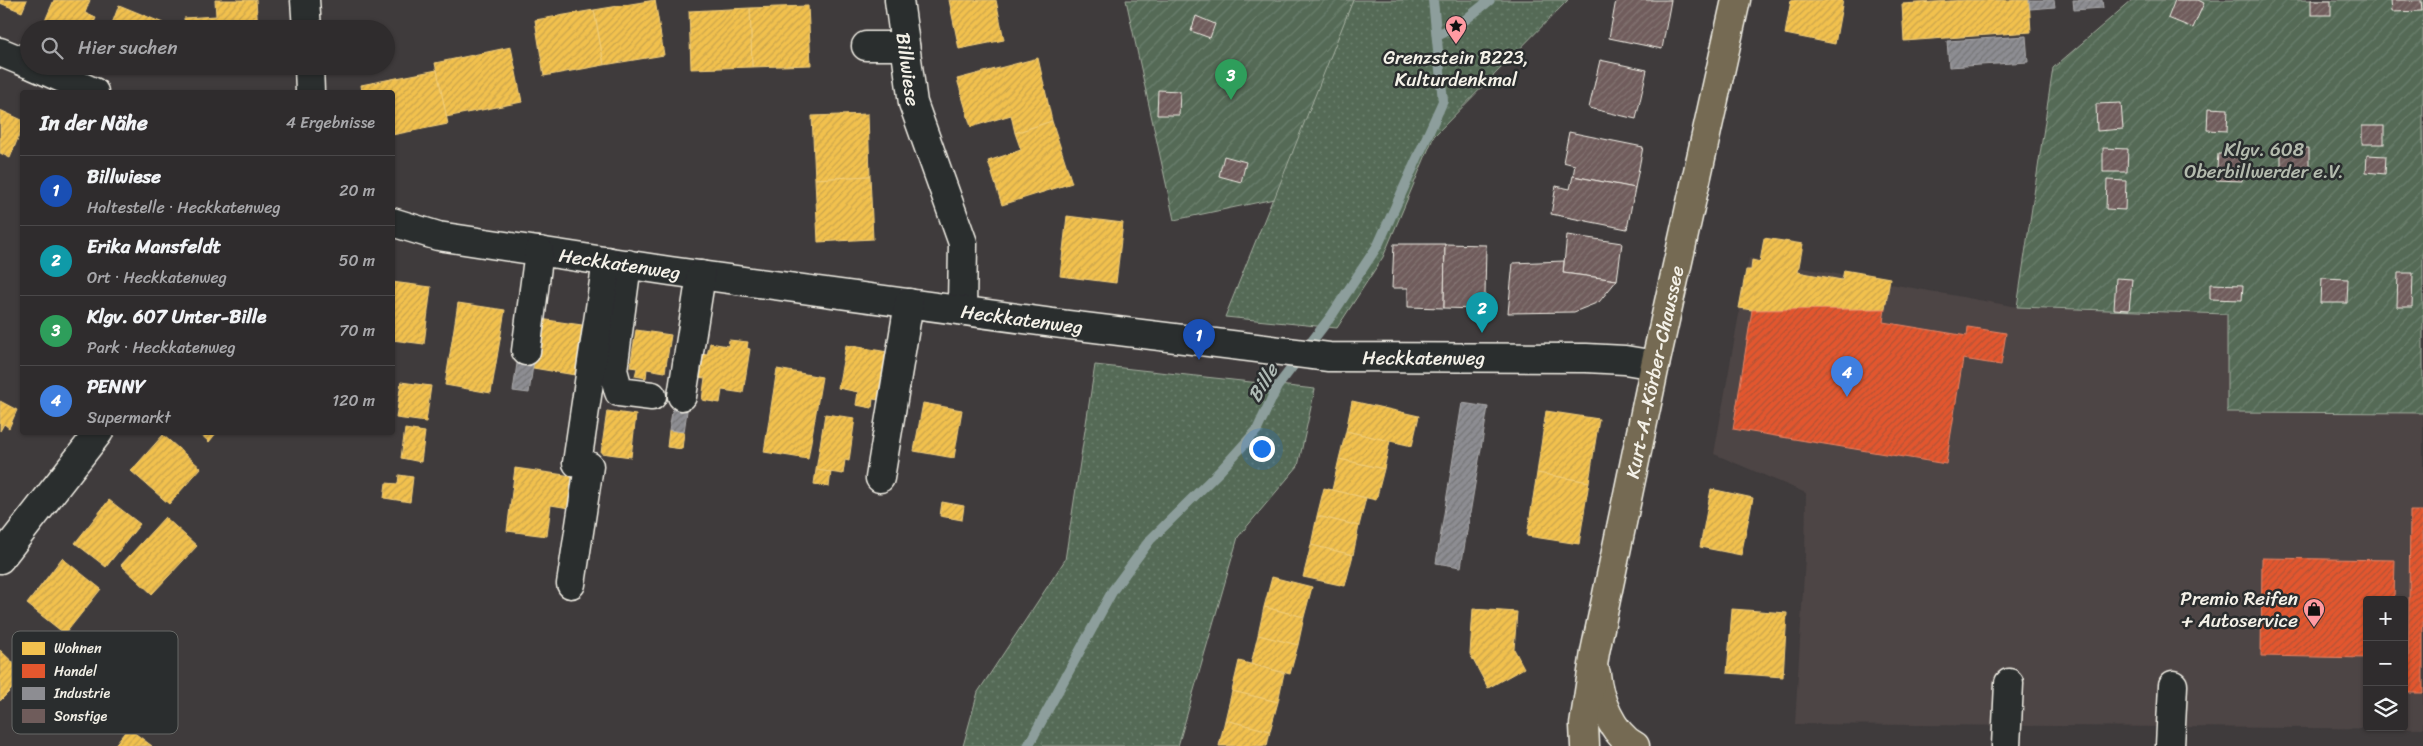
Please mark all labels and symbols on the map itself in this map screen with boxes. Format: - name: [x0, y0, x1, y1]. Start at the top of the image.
- place icon: Grenzstein B223, Kulturdenkmal: [1444, 14, 1468, 45]
- street label: Billwiese: [887, 30, 930, 109]
- place label: Grenzstein B223, Kulturdenkmal: [1383, 41, 1529, 96]
- pin: 3: [1215, 59, 1247, 100]
- park label: Klgv. 608 Oberbillwerder e.V.: [2184, 133, 2344, 188]
- street label: Heckkatenweg: [557, 238, 683, 289]
- street label: Kurt-A.-Körber-Chaussee: [1615, 262, 1693, 481]
- pin: 2: [1466, 292, 1498, 333]
- street label: Heckkatenweg: [959, 294, 1085, 343]
- pin: 1: [1183, 319, 1215, 360]
- street label: Heckkatenweg: [1362, 341, 1486, 374]
- water label: Bille: [1238, 355, 1289, 409]
- pin: 4: [1831, 356, 1863, 397]
- your location: [1249, 436, 1275, 462]
- place label: Premio Reifen + Autoservice: [2180, 582, 2298, 637]
- shop icon: Premio Reifen + Autoservice: [2302, 597, 2326, 628]
- legend: [12, 631, 178, 734]
- text: Wohnen: [54, 636, 102, 661]
- text: Handel: [54, 659, 98, 684]
- text: Industrie: [53, 681, 110, 706]
- text: Sonstige: [54, 704, 107, 729]

